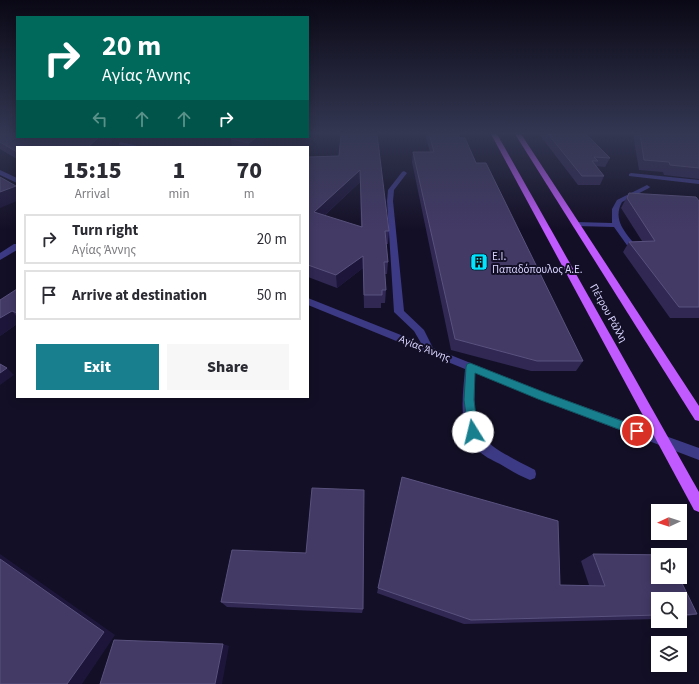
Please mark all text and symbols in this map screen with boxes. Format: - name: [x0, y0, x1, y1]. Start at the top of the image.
- text: 20 m: [102, 26, 161, 66]
- icon: right: [36, 32, 88, 84]
- text: Αγίας Άννης: [102, 63, 191, 88]
- icon: left: [89, 108, 111, 130]
- icon: ahead: [131, 108, 153, 130]
- icon: ahead: [173, 108, 195, 130]
- icon: right: [215, 108, 237, 130]
- text: 15:15: [63, 153, 122, 188]
- text: 1: [173, 153, 185, 188]
- text: 70: [236, 153, 262, 188]
- text: Arrival: [75, 185, 110, 203]
- text: min: [168, 185, 190, 203]
- text: m: [244, 185, 255, 203]
- text: Turn right: [72, 220, 138, 241]
- icon: right: [38, 228, 60, 250]
- text: 20 m: [257, 229, 287, 250]
- text: Αγίας Άννης: [72, 241, 136, 259]
- place label: Ε.Ι. Παπαδόπουλος Α.Ε.: [492, 249, 583, 277]
- building icon: Ε.Ι. Παπαδόπουλος Α.Ε.: [469, 252, 489, 272]
- street label: Πέτρου Ράλλη: [586, 281, 631, 345]
- icon: arrive: [38, 284, 60, 306]
- text: Arrive at destination: [72, 285, 207, 306]
- text: 50 m: [257, 285, 287, 306]
- street label: Αγίας Άννης: [397, 331, 453, 366]
- button: Exit: [36, 344, 159, 390]
- button: Share: [167, 344, 289, 390]
- position arrow: [452, 411, 494, 453]
- pin: [620, 414, 654, 448]
- icon: arrive: [626, 420, 648, 442]
- north arrow: [651, 504, 687, 540]
- map controls: [651, 504, 687, 672]
- button: sound: [651, 548, 687, 584]
- button: search: [651, 592, 687, 628]
- button: layers: [651, 636, 687, 672]

